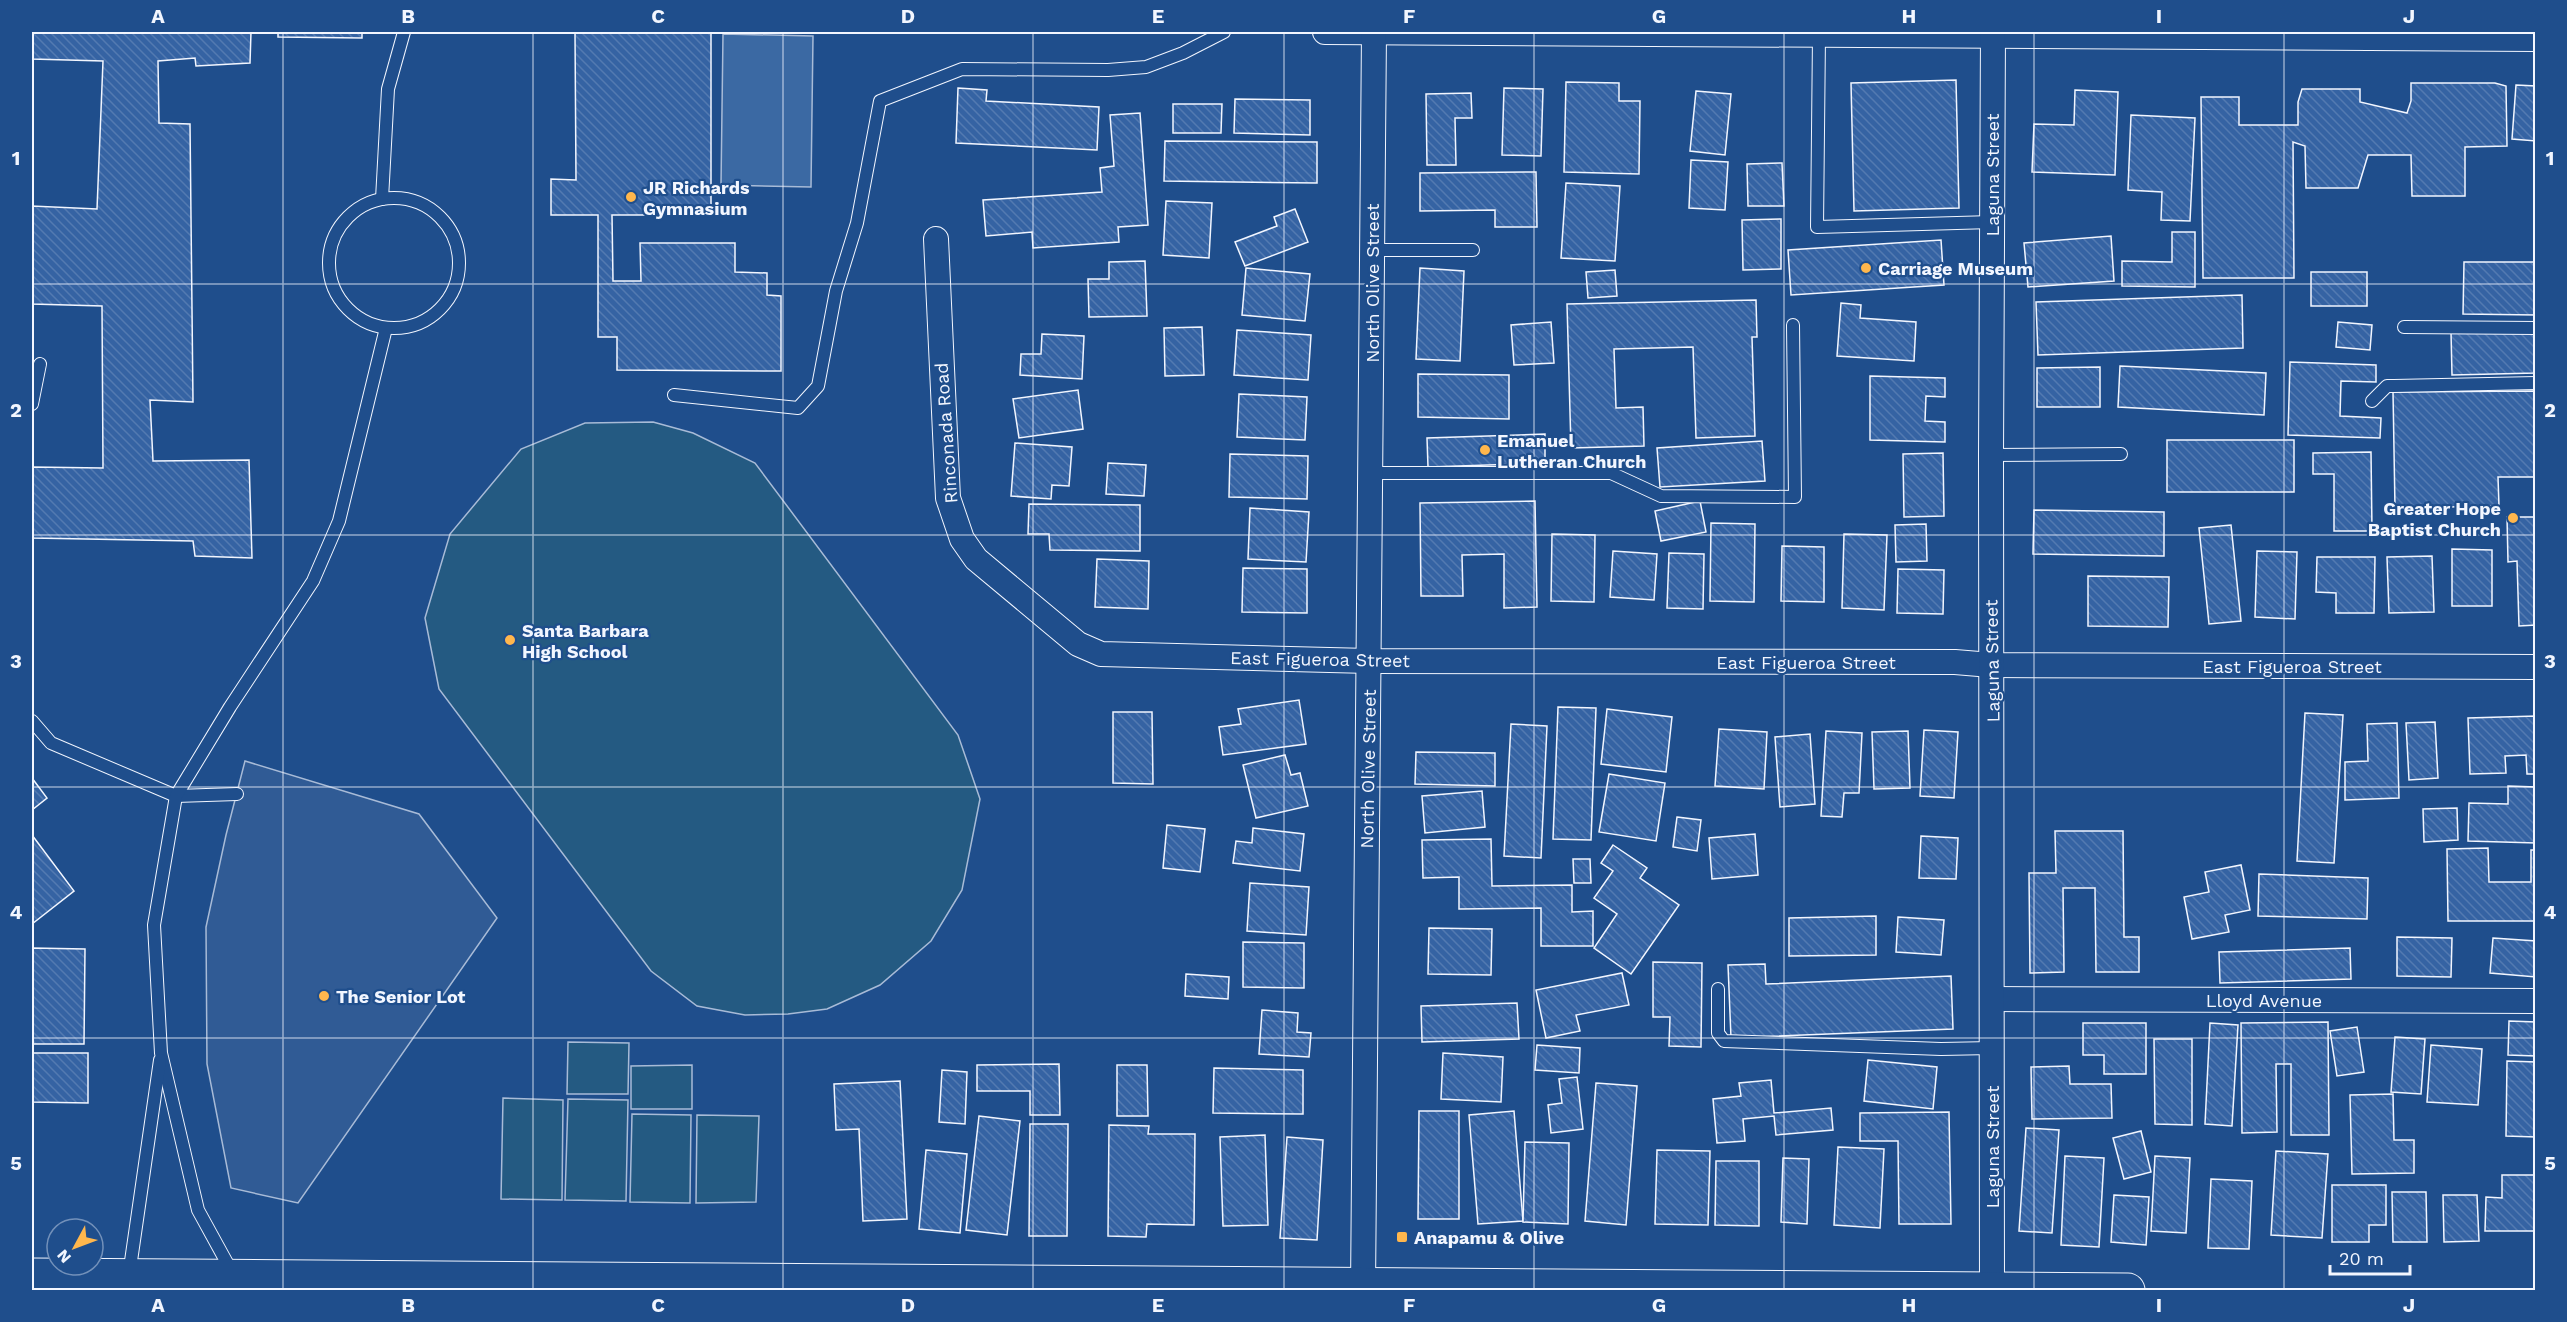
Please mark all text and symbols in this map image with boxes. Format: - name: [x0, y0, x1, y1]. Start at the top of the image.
- text: A: [151, 4, 165, 28]
- text: B: [401, 4, 415, 28]
- text: C: [651, 4, 665, 28]
- text: D: [901, 4, 915, 28]
- text: E: [1152, 4, 1164, 28]
- text: F: [1403, 4, 1415, 28]
- text: G: [1652, 4, 1666, 28]
- text: H: [1902, 4, 1916, 28]
- text: I: [2156, 4, 2162, 28]
- text: J: [2403, 4, 2415, 28]
- street label: Laguna Street: [1982, 113, 2003, 236]
- text: 1: [12, 146, 20, 170]
- text: 1: [2546, 146, 2554, 170]
- place label: JR Richards Gymnasium: [643, 177, 750, 219]
- marker: JR Richards Gymnasium: [624, 190, 638, 204]
- street label: North Olive Street: [1362, 203, 1383, 363]
- place label: Carriage Museum: [1878, 258, 2033, 279]
- marker: Carriage Museum: [1859, 261, 1873, 275]
- street label: Rinconada Road: [931, 362, 961, 504]
- text: 2: [10, 398, 22, 422]
- text: 2: [2544, 398, 2556, 422]
- place label: Emanuel Lutheran Church: [1497, 430, 1646, 472]
- marker: Emanuel Lutheran Church: [1478, 443, 1492, 457]
- place label: Greater Hope Baptist Church: [2368, 498, 2501, 540]
- marker: Greater Hope Baptist Church: [2506, 511, 2520, 525]
- street label: Laguna Street: [1980, 599, 2004, 723]
- place label: Santa Barbara High School: [522, 620, 649, 662]
- marker: Santa Barbara High School: [503, 633, 517, 647]
- street label: East Figueroa Street: [1230, 647, 1410, 671]
- text: 3: [10, 649, 22, 673]
- text: 3: [2544, 649, 2556, 673]
- street label: East Figueroa Street: [1716, 652, 1896, 673]
- street label: East Figueroa Street: [2202, 656, 2382, 677]
- street label: North Olive Street: [1356, 689, 1380, 849]
- text: 4: [10, 900, 23, 924]
- text: 4: [2544, 900, 2557, 924]
- place label: The Senior Lot: [336, 986, 466, 1007]
- marker: The Senior Lot: [317, 989, 331, 1003]
- street label: Lloyd Avenue: [2206, 990, 2322, 1011]
- street label: Laguna Street: [1982, 1085, 2003, 1208]
- text: 5: [10, 1151, 22, 1175]
- text: 5: [2544, 1151, 2556, 1175]
- north arrow: [45, 1217, 105, 1277]
- place label: Anapamu & Olive: [1414, 1227, 1564, 1248]
- marker: Anapamu & Olive: [1395, 1230, 1409, 1244]
- scale bar: [2330, 1238, 2410, 1276]
- text: N: [53, 1246, 75, 1267]
- text: 20 m: [2339, 1248, 2384, 1269]
- text: A: [151, 1293, 165, 1317]
- text: B: [401, 1293, 415, 1317]
- text: C: [651, 1293, 665, 1317]
- text: D: [901, 1293, 915, 1317]
- text: E: [1152, 1293, 1164, 1317]
- text: F: [1403, 1293, 1415, 1317]
- text: G: [1652, 1293, 1666, 1317]
- text: H: [1902, 1293, 1916, 1317]
- text: I: [2156, 1293, 2162, 1317]
- text: J: [2403, 1293, 2415, 1317]

